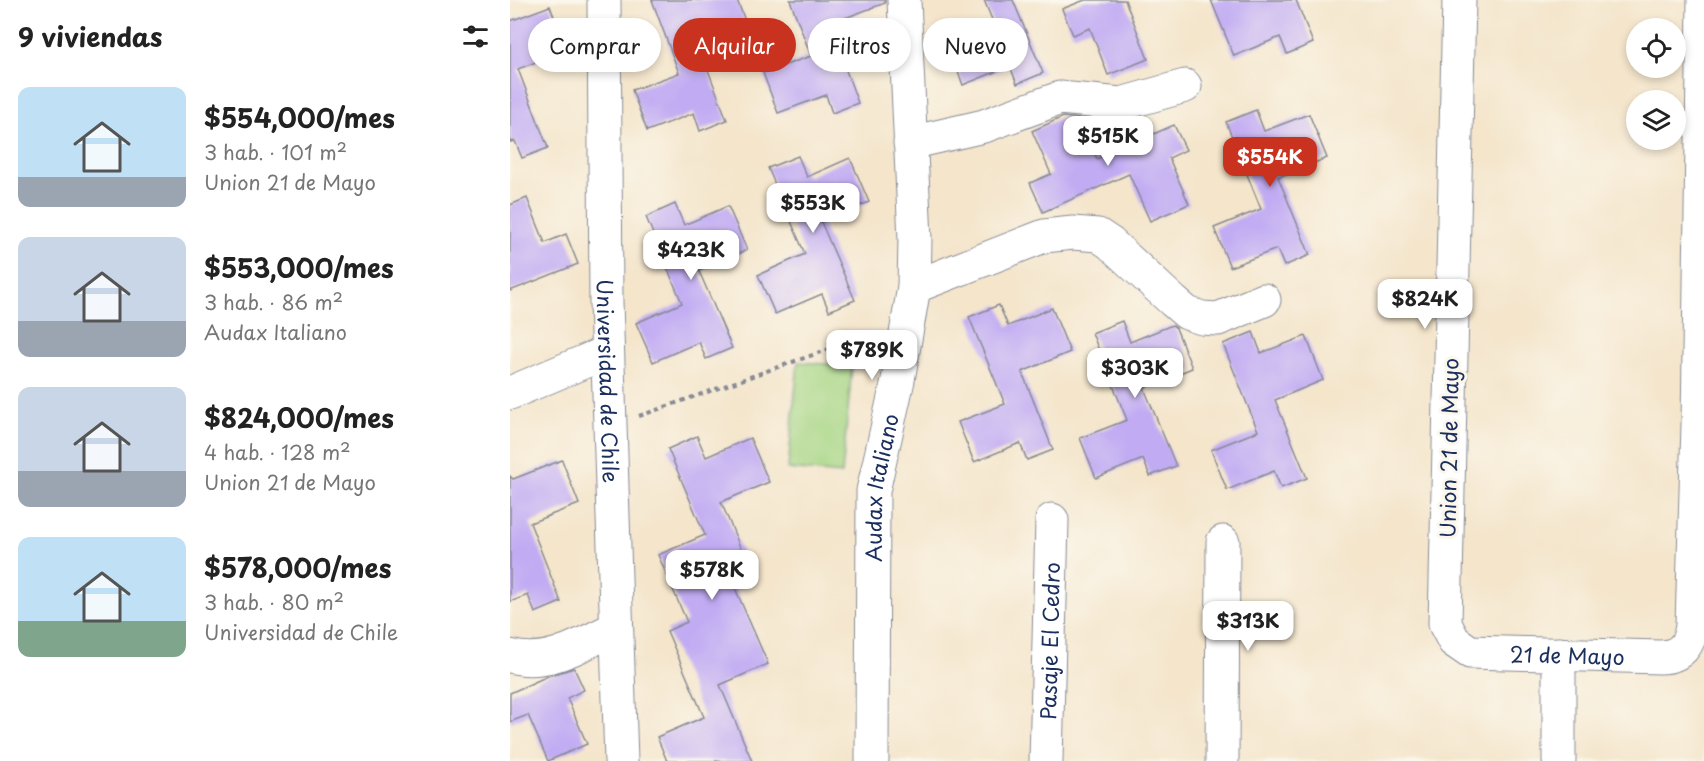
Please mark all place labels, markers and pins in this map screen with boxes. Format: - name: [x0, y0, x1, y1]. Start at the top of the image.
- pin: $515K: [1066, 116, 1150, 167]
- pin: $554K: [1228, 137, 1312, 188]
- pin: $553K: [771, 183, 855, 234]
- pin: $423K: [649, 230, 733, 281]
- pin: $824K: [1383, 279, 1467, 330]
- pin: $789K: [830, 330, 914, 381]
- pin: $303K: [1093, 348, 1177, 399]
- pin: $578K: [670, 550, 754, 601]
- pin: $313K: [1206, 601, 1290, 652]

